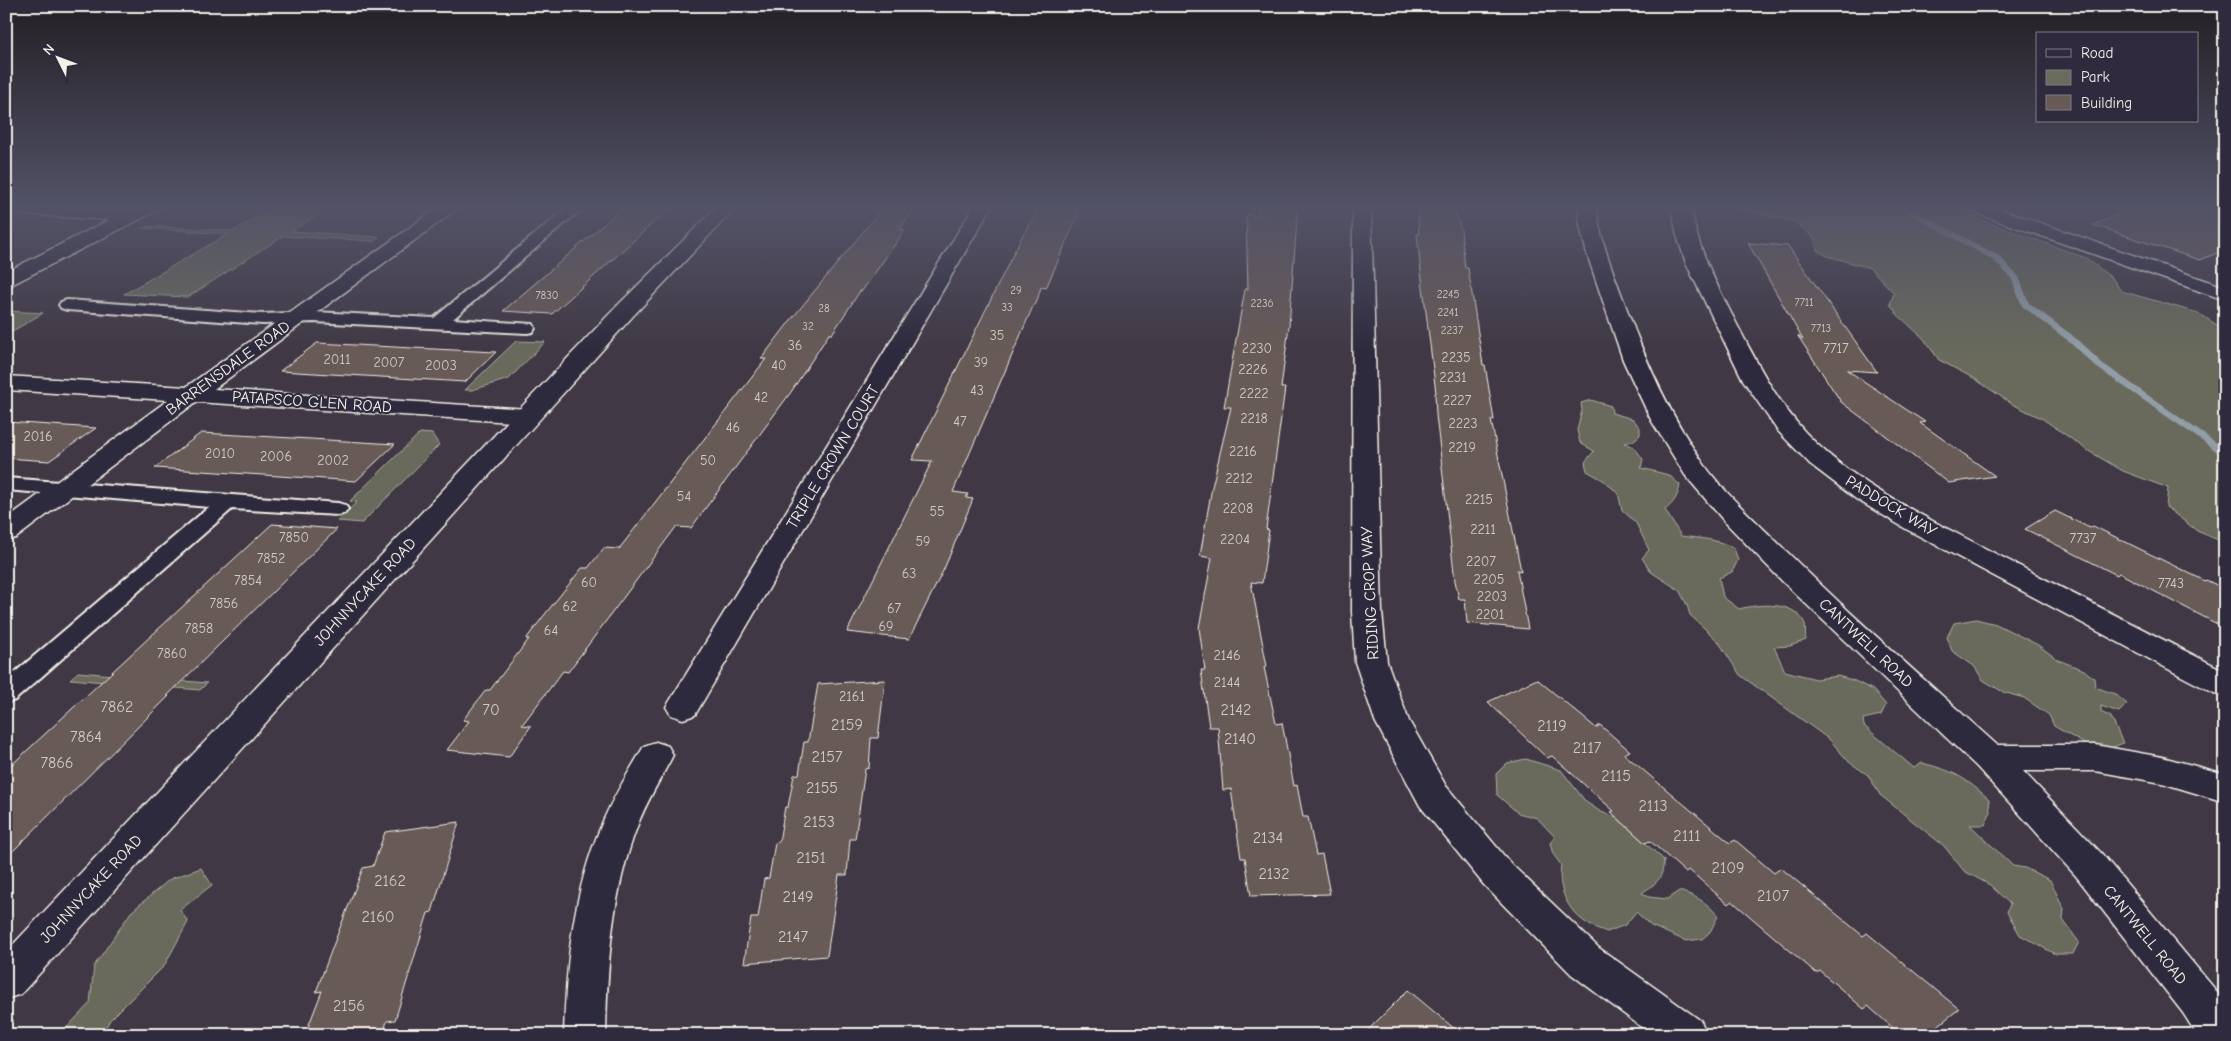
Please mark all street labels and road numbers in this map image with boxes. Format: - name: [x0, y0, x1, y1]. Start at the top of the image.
- street label: BARRENSDALE ROAD: [163, 317, 293, 419]
- street label: TRIPLE CROWN COURT: [783, 381, 883, 532]
- street label: PATAPSCO GLEN ROAD: [232, 387, 392, 417]
- street label: PADDOCK WAY: [1842, 472, 1940, 541]
- street label: RIDING CROP WAY: [1357, 525, 1382, 660]
- street label: JOHNNYCAKE ROAD: [310, 534, 420, 650]
- street label: CANTWELL ROAD: [1815, 595, 1917, 691]
- street label: JOHNNYCAKE ROAD: [36, 831, 146, 947]
- street label: CANTWELL ROAD: [2100, 882, 2190, 988]

